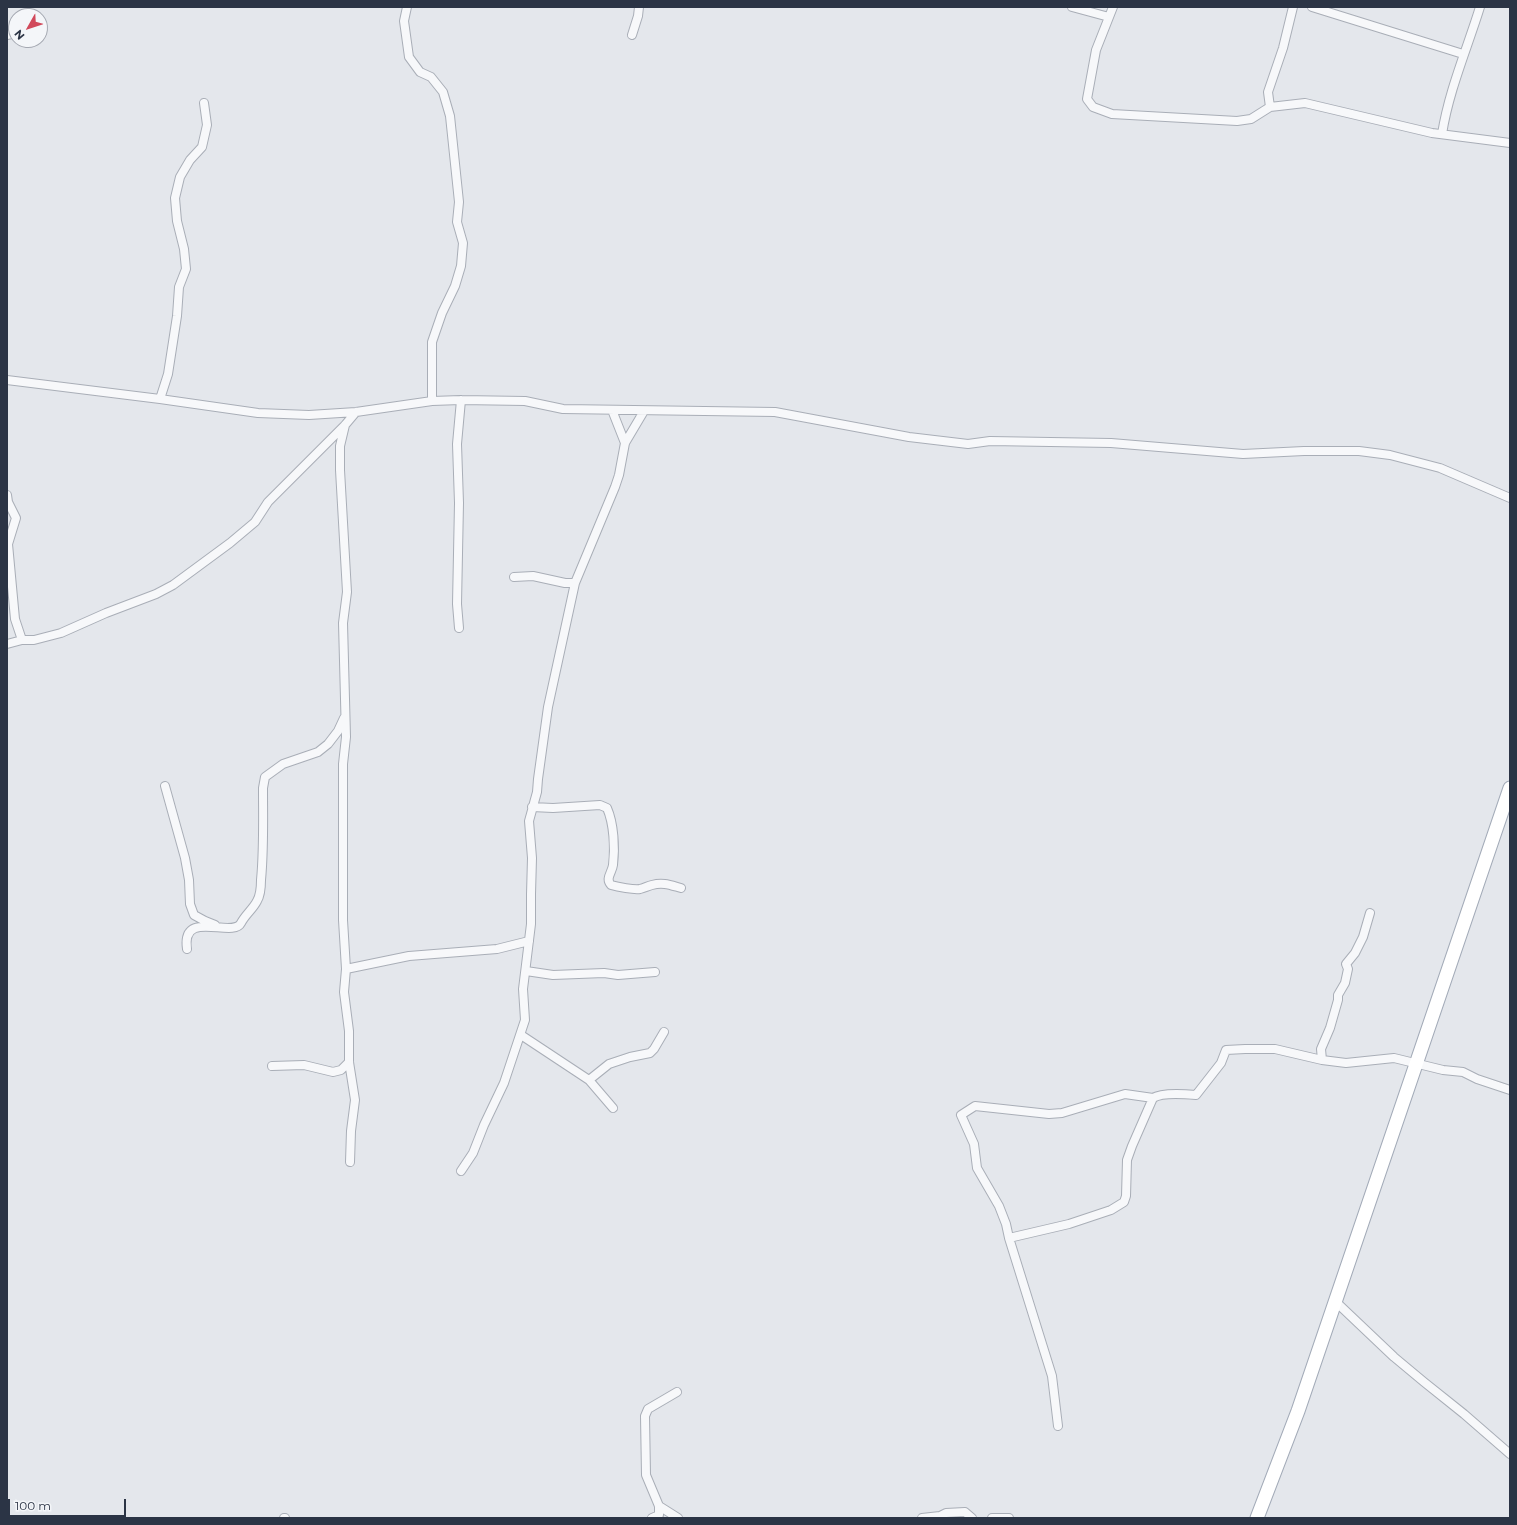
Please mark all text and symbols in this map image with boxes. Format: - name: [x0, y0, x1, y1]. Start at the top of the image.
- north arrow: [8, 8, 48, 48]
- text: N: [11, 27, 28, 43]
- scale bar: [10, 1491, 128, 1517]
- text: 100 m: [15, 1498, 51, 1513]

